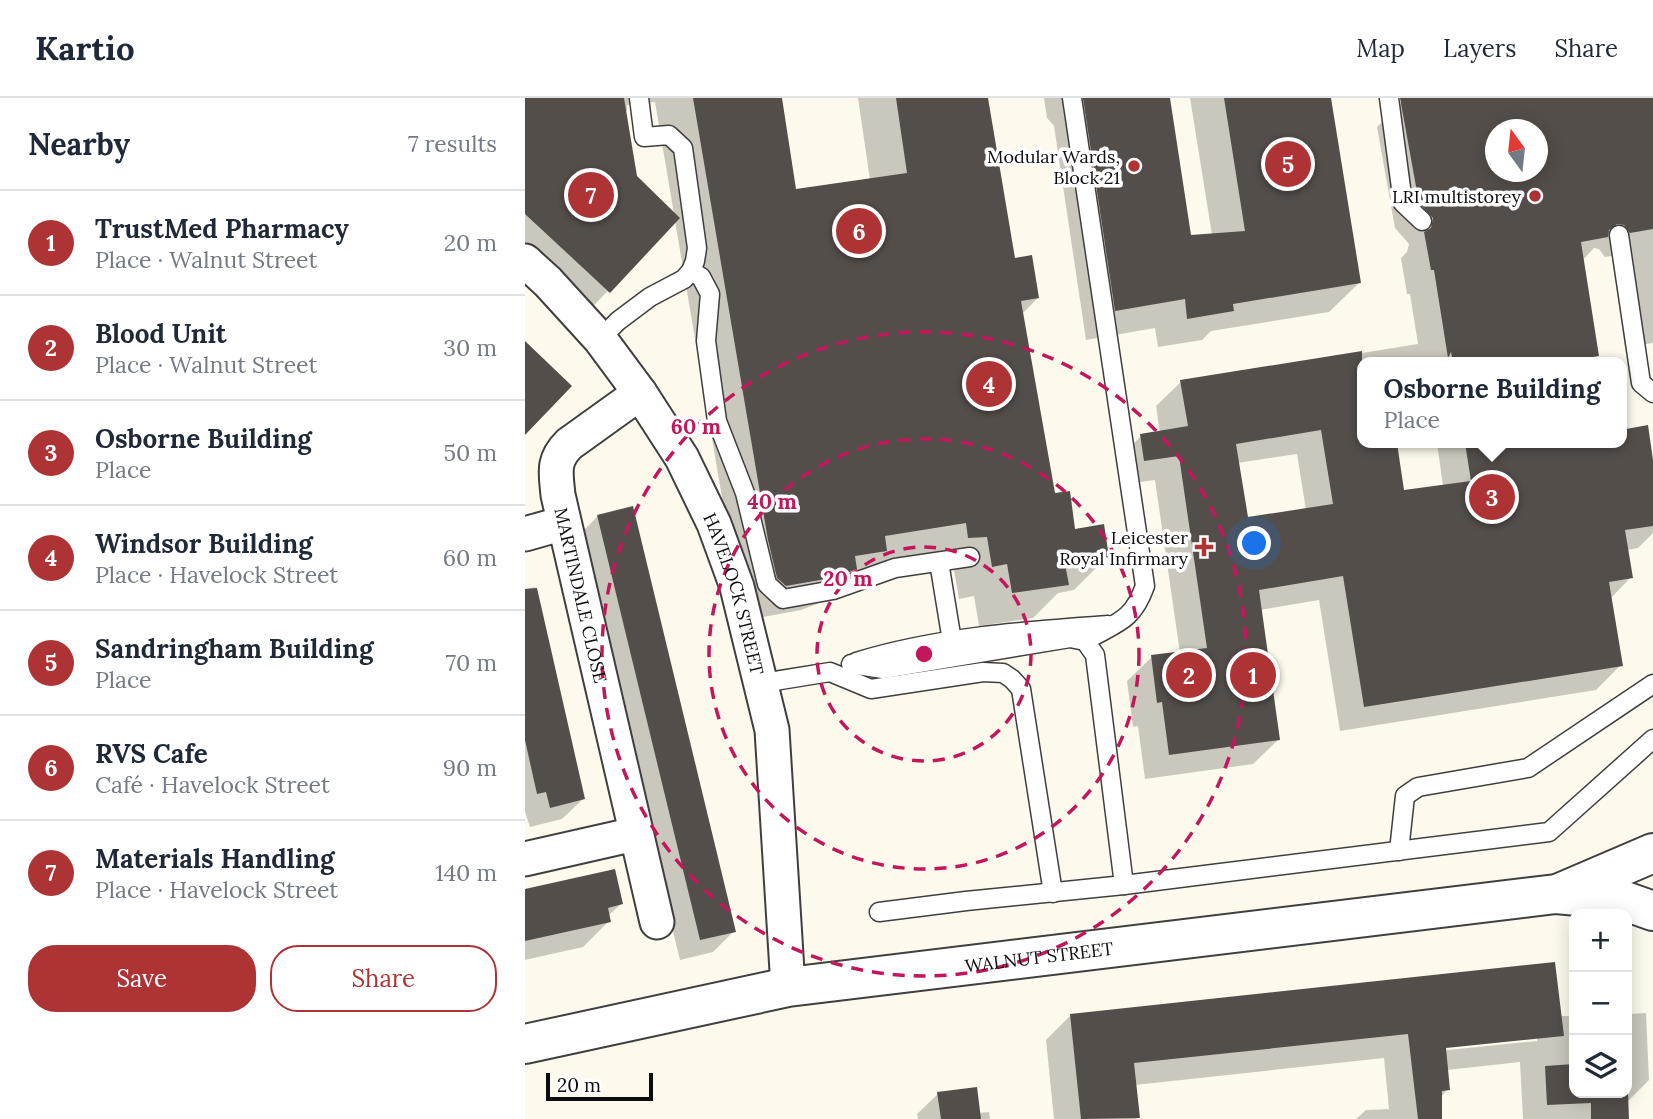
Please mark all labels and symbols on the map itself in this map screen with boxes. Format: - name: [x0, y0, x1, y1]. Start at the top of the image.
- north arrow: [1485, 119, 1548, 182]
- pin: 5: [1265, 138, 1311, 190]
- place label: Modular Wards, Block 21: [987, 145, 1120, 189]
- marker: Modular Wards, Block 21: [1126, 158, 1142, 174]
- pin: 7: [568, 169, 614, 221]
- place label: LRI multistorey: [1392, 185, 1521, 208]
- marker: LRI multistorey: [1527, 188, 1543, 204]
- pin: 6: [836, 205, 882, 257]
- pin: 4: [966, 358, 1012, 410]
- text: 60 m: [671, 413, 721, 440]
- pin: 3: [1469, 471, 1515, 523]
- text: 40 m: [747, 488, 797, 515]
- street label: MARTINDALE CLOSE: [550, 505, 613, 685]
- street label: HAVELOCK STREET: [699, 509, 770, 678]
- place label: Leicester Royal Infirmary: [1059, 526, 1188, 570]
- your location: [1237, 526, 1271, 560]
- marker: Leicester Royal Infirmary: [1194, 537, 1214, 557]
- text: 20 m: [823, 565, 873, 592]
- centre of rings: [912, 642, 936, 666]
- pin: 2: [1166, 649, 1212, 701]
- pin: 1: [1230, 649, 1276, 701]
- street label: WALNUT STREET: [964, 936, 1115, 977]
- scale bar: [546, 1070, 653, 1102]

